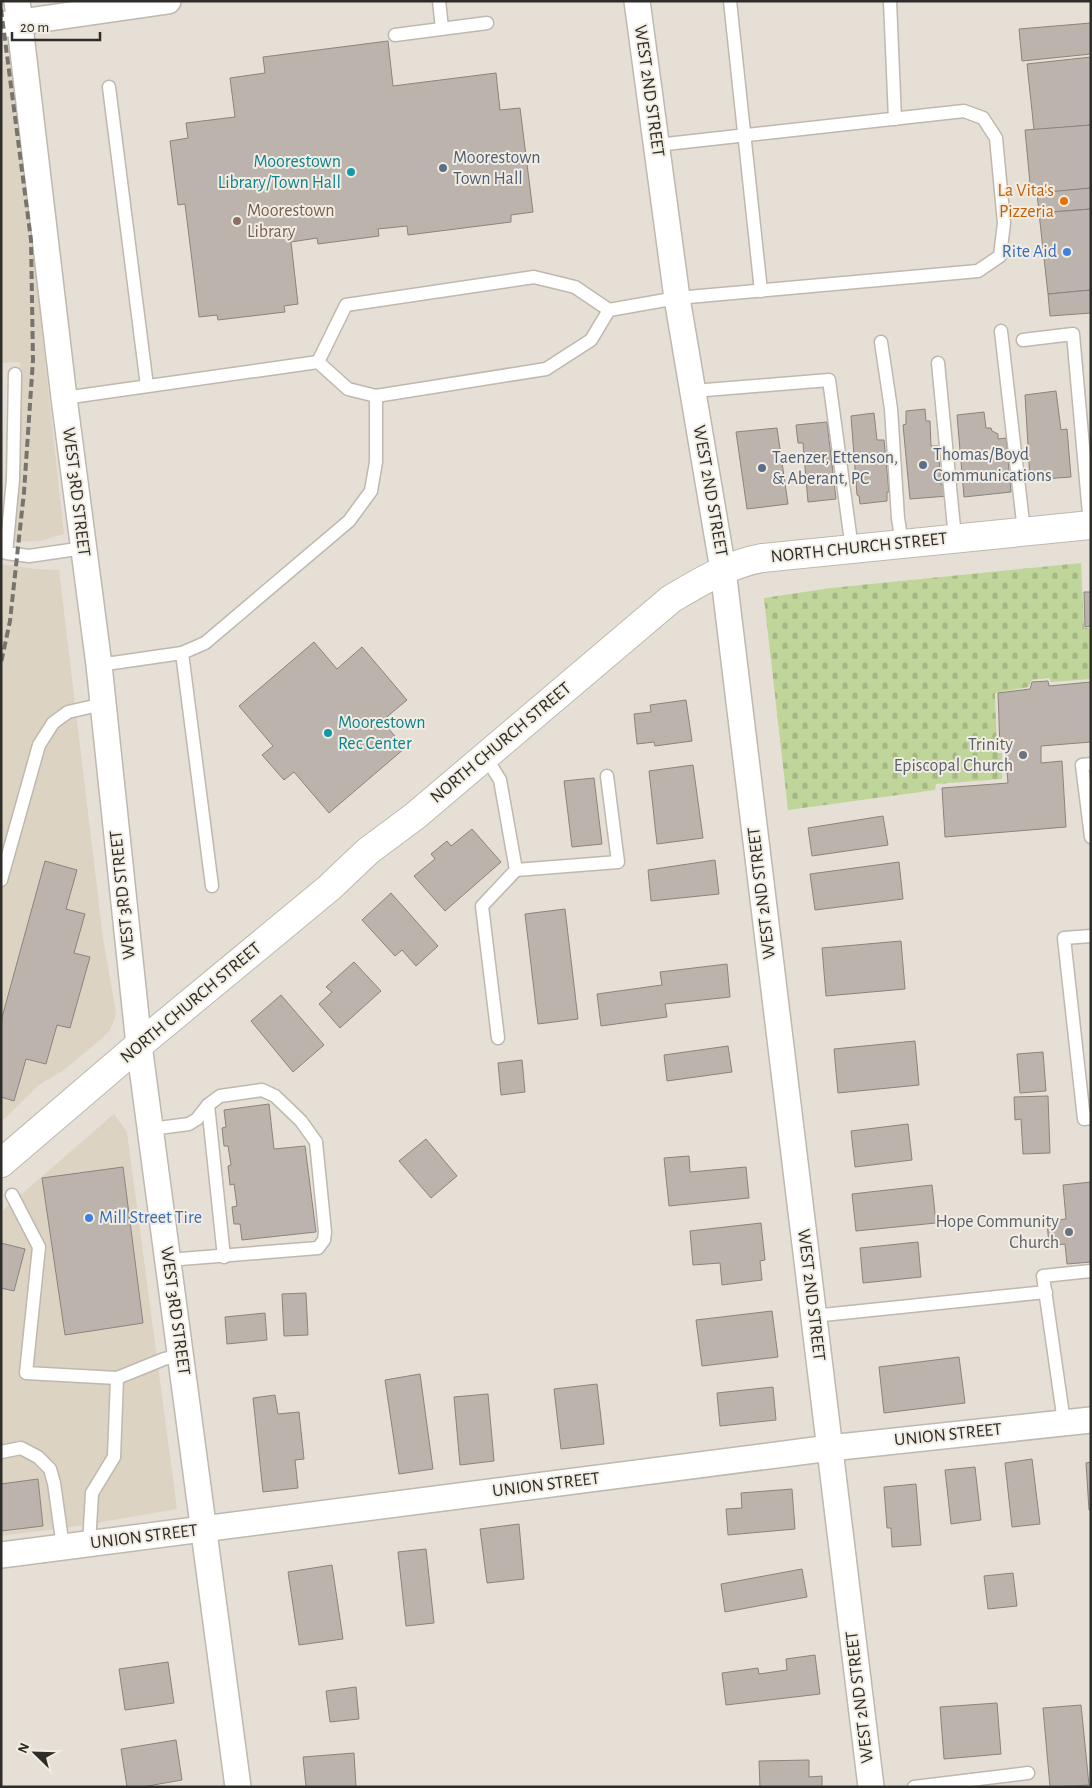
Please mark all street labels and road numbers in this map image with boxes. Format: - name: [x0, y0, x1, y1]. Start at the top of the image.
- street label: WEST 2ND STREET: [631, 24, 667, 158]
- street label: WEST 2ND STREET: [690, 424, 730, 558]
- street label: WEST 3RD STREET: [59, 426, 93, 558]
- street label: NORTH CHURCH STREET: [770, 530, 948, 566]
- street label: NORTH CHURCH STREET: [427, 679, 575, 807]
- street label: WEST 2ND STREET: [745, 826, 779, 960]
- street label: WEST 3RD STREET: [107, 829, 139, 961]
- street label: NORTH CHURCH STREET: [117, 939, 265, 1067]
- street label: WEST 2ND STREET: [794, 1228, 828, 1362]
- street label: WEST 3RD STREET: [157, 1245, 193, 1377]
- street label: UNION STREET: [893, 1420, 1003, 1450]
- street label: UNION STREET: [491, 1469, 601, 1501]
- street label: UNION STREET: [89, 1521, 199, 1553]
- street label: WEST 2ND STREET: [843, 1630, 877, 1764]

